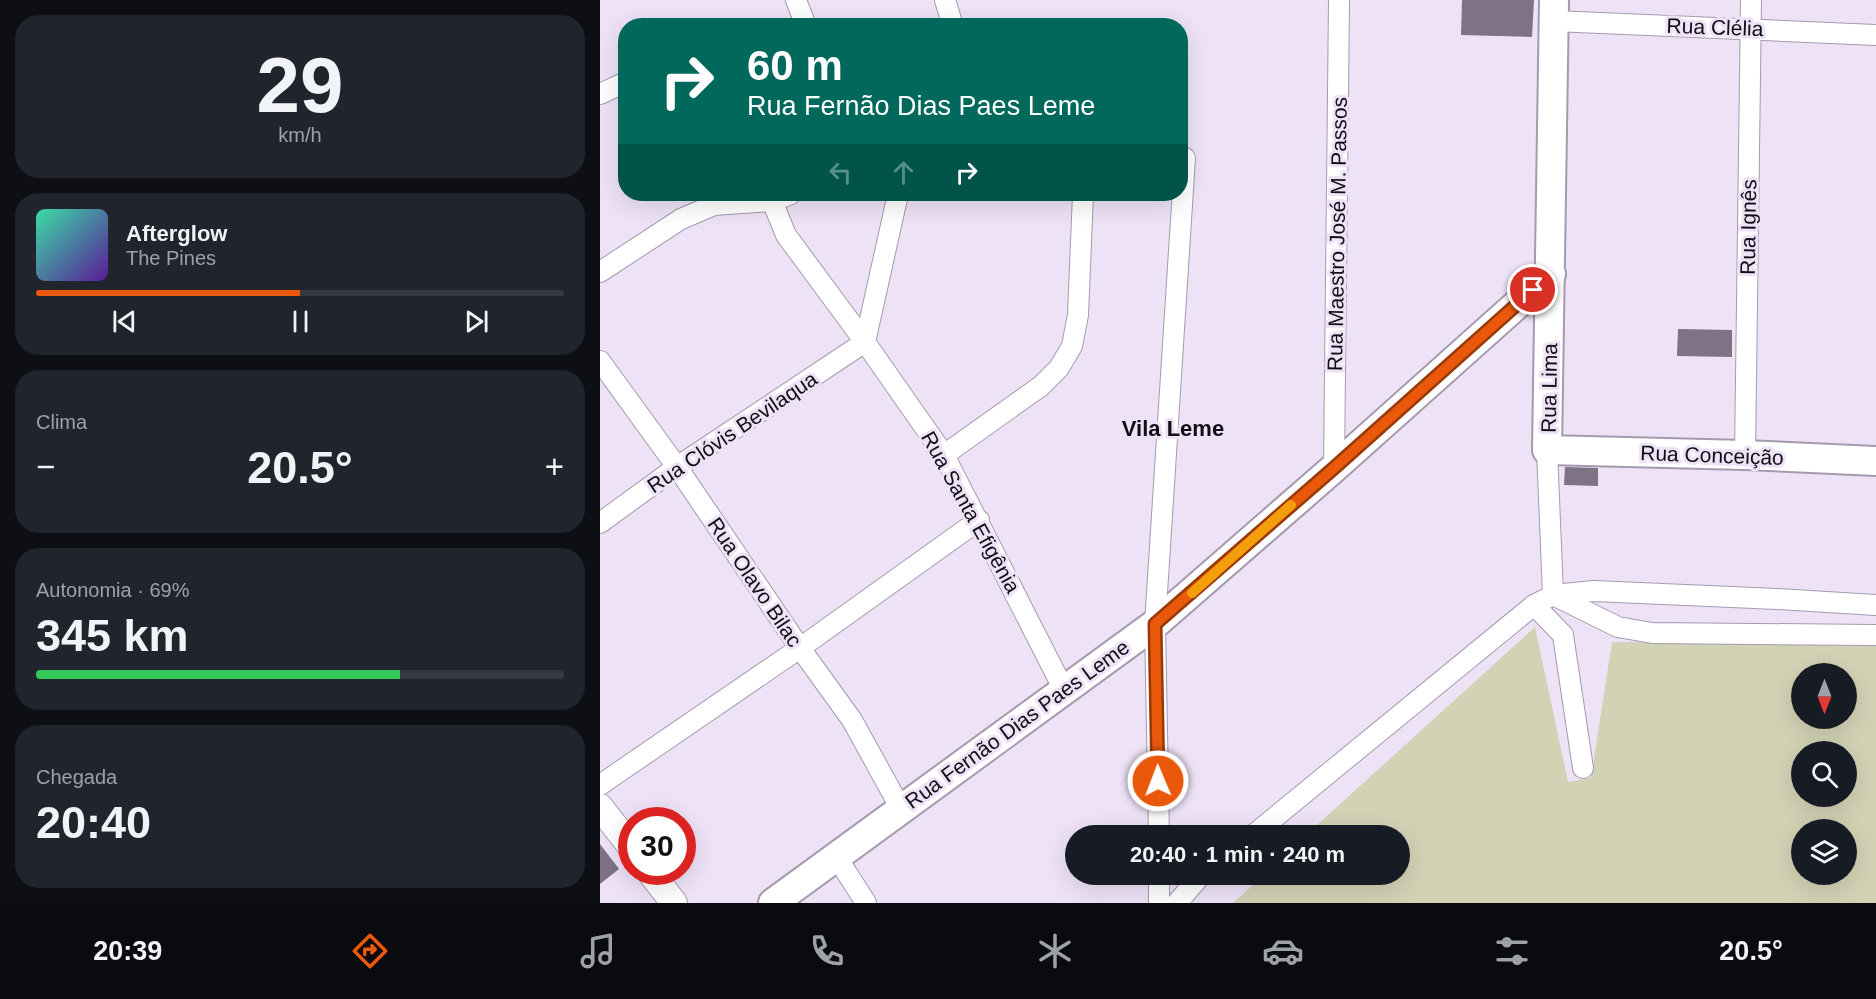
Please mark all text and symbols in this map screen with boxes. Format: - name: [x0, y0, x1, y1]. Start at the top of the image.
- street label: Rua Clélia: [1666, 14, 1764, 40]
- text: 29: [257, 41, 343, 129]
- icon: right: [648, 42, 726, 120]
- text: 60 m: [747, 42, 843, 89]
- text: Rua Fernão Dias Paes Leme: [747, 91, 1095, 121]
- street label: Rua Maestro José M. Passos: [1323, 97, 1351, 371]
- text: km/h: [278, 124, 322, 146]
- icon: left: [824, 156, 857, 189]
- icon: ahead: [887, 156, 920, 189]
- icon: right: [950, 156, 983, 189]
- street label: Rua Ignês: [1736, 179, 1760, 275]
- text: Afterglow: [126, 221, 227, 246]
- text: The Pines: [126, 247, 216, 269]
- pin: [1507, 264, 1558, 315]
- icon: arrive: [1516, 273, 1549, 306]
- icon: previous: [108, 305, 141, 338]
- icon: pause: [284, 305, 317, 338]
- icon: next: [460, 305, 493, 338]
- street label: Rua Lima: [1537, 343, 1561, 433]
- street label: Rua Clóvis Bevilaqua: [643, 366, 821, 497]
- text: Clima: [36, 411, 87, 433]
- district label: Vila Leme: [1122, 416, 1224, 441]
- street label: Rua Santa Efigênia: [917, 427, 1025, 597]
- street label: Rua Conceição: [1640, 441, 1784, 469]
- text: 20.5°: [247, 442, 353, 493]
- text: −: [36, 448, 55, 485]
- text: +: [545, 448, 564, 485]
- street label: Rua Olavo Bilac: [703, 513, 807, 651]
- text: Autonomia · 69%: [36, 579, 189, 601]
- text: 345 km: [36, 610, 189, 661]
- street label: Rua Fernão Dias Paes Leme: [901, 635, 1133, 813]
- north arrow: [1791, 663, 1857, 729]
- map controls: [1791, 663, 1857, 885]
- button: search: [1791, 741, 1857, 807]
- position arrow: [1126, 749, 1190, 813]
- text: Chegada: [36, 766, 117, 788]
- text: 20:40: [36, 797, 151, 848]
- speed limit sign: 30: [618, 807, 696, 885]
- button: layers: [1791, 819, 1857, 885]
- text: 20:40 · 1 min · 240 m: [1130, 842, 1345, 867]
- icon: directions: [349, 930, 391, 972]
- icon: music: [577, 930, 619, 972]
- icon: phone: [806, 930, 848, 972]
- icon: climate: [1034, 930, 1076, 972]
- icon: car: [1262, 930, 1304, 972]
- icon: filters: [1491, 930, 1533, 972]
- text: 20:39: [93, 936, 162, 966]
- text: 20.5°: [1719, 936, 1783, 966]

